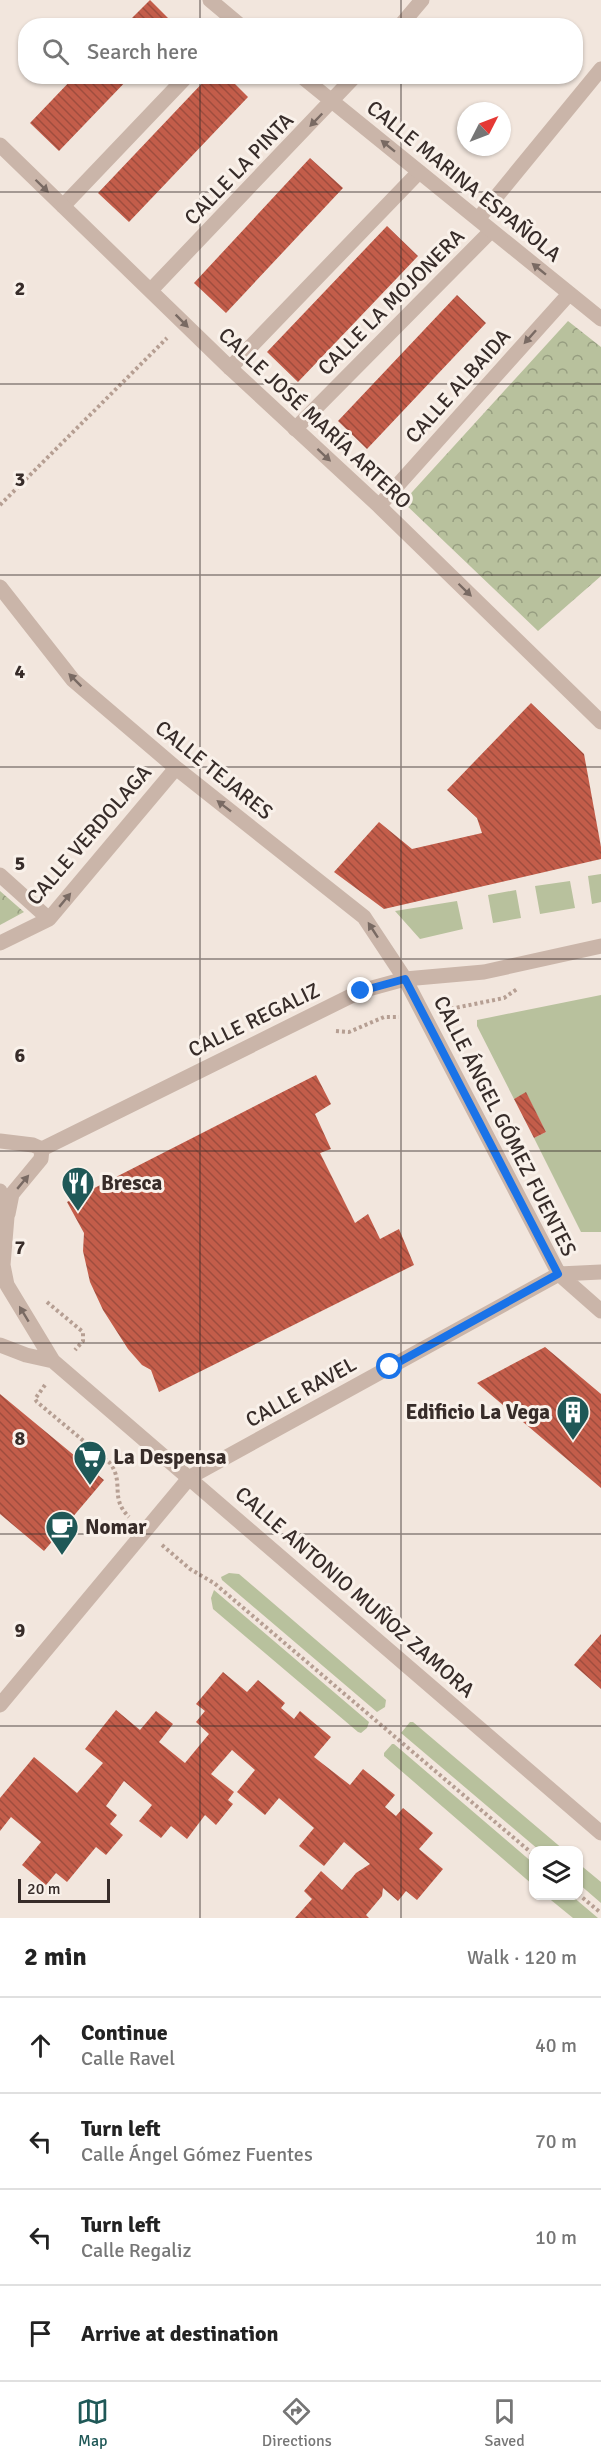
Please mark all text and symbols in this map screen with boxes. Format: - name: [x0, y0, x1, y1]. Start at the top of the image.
- search box: [18, 18, 583, 84]
- icon: search: [39, 35, 72, 68]
- text: Search here: [87, 38, 198, 65]
- street label: CALLE MARINA ESPAÑOLA: [362, 95, 567, 268]
- north arrow: [457, 102, 511, 156]
- street label: CALLE LA PINTA: [179, 107, 299, 231]
- one-way arrow: [309, 112, 323, 126]
- one-way arrow: [380, 141, 395, 153]
- one-way arrow: [35, 178, 49, 192]
- street label: CALLE LA MOJONERA: [312, 223, 470, 381]
- one-way arrow: [532, 263, 547, 276]
- text: 2: [15, 276, 25, 301]
- one-way arrow: [175, 313, 189, 327]
- street label: CALLE JOSÉ MARÍA ARTERO: [213, 322, 417, 514]
- street label: CALLE ALBAIDA: [400, 323, 516, 449]
- one-way arrow: [524, 329, 537, 344]
- one-way arrow: [316, 448, 331, 462]
- text: 3: [15, 467, 25, 492]
- one-way arrow: [457, 582, 471, 596]
- text: 4: [15, 659, 26, 684]
- one-way arrow: [68, 674, 82, 688]
- street label: CALLE TEJARES: [150, 715, 278, 825]
- street label: CALLE VERDOLAGA: [21, 759, 157, 910]
- one-way arrow: [216, 799, 232, 812]
- text: 5: [15, 851, 25, 876]
- one-way arrow: [58, 893, 71, 908]
- one-way arrow: [368, 922, 379, 938]
- street label: CALLE REGALIZ: [184, 977, 324, 1063]
- route end: [347, 977, 373, 1003]
- street label: CALLE ÁNGEL GÓMEZ FUENTES: [428, 991, 582, 1261]
- text: 6: [15, 1043, 26, 1068]
- restaurant icon: Bresca: [60, 1165, 96, 1212]
- place label: Bresca: [101, 1170, 163, 1196]
- one-way arrow: [16, 1174, 29, 1190]
- text: 7: [15, 1235, 26, 1260]
- one-way arrow: [19, 1306, 30, 1322]
- street label: CALLE RAVEL: [241, 1351, 361, 1433]
- route start: [376, 1353, 402, 1379]
- building icon: Edificio La Vega: [555, 1394, 591, 1441]
- place label: Edificio La Vega: [405, 1399, 550, 1425]
- text: 8: [15, 1426, 26, 1451]
- supermarket icon: La Despensa: [72, 1439, 108, 1486]
- place label: La Despensa: [113, 1444, 227, 1470]
- street label: CALLE ANTONIO MUÑOZ ZAMORA: [230, 1481, 480, 1703]
- cafe icon: Nomar: [44, 1509, 80, 1556]
- place label: Nomar: [85, 1514, 147, 1540]
- text: 9: [15, 1618, 26, 1643]
- map controls: [529, 1846, 583, 1900]
- button: layers: [529, 1846, 583, 1900]
- scale bar: [18, 1876, 110, 1904]
- text: 20 m: [27, 1879, 61, 1899]
- text: 2 min: [24, 1941, 87, 1973]
- text: Walk · 120 m: [467, 1945, 577, 1970]
- text: Continue: [81, 2019, 168, 2046]
- icon: ahead: [24, 2029, 57, 2062]
- text: 40 m: [535, 2033, 577, 2058]
- text: Calle Ravel: [81, 2046, 175, 2071]
- text: Turn left: [81, 2115, 161, 2142]
- icon: left: [24, 2125, 57, 2158]
- text: 70 m: [535, 2129, 577, 2154]
- text: Calle Ángel Gómez Fuentes: [81, 2142, 313, 2167]
- text: Turn left: [81, 2211, 161, 2238]
- icon: left: [24, 2221, 57, 2254]
- text: 10 m: [535, 2225, 577, 2250]
- text: Calle Regaliz: [81, 2238, 191, 2263]
- icon: arrive: [24, 2317, 57, 2350]
- text: Arrive at destination: [81, 2320, 278, 2347]
- tab: Map: [76, 2395, 109, 2451]
- tab: Directions: [262, 2395, 332, 2451]
- tab: Saved: [484, 2395, 525, 2451]

